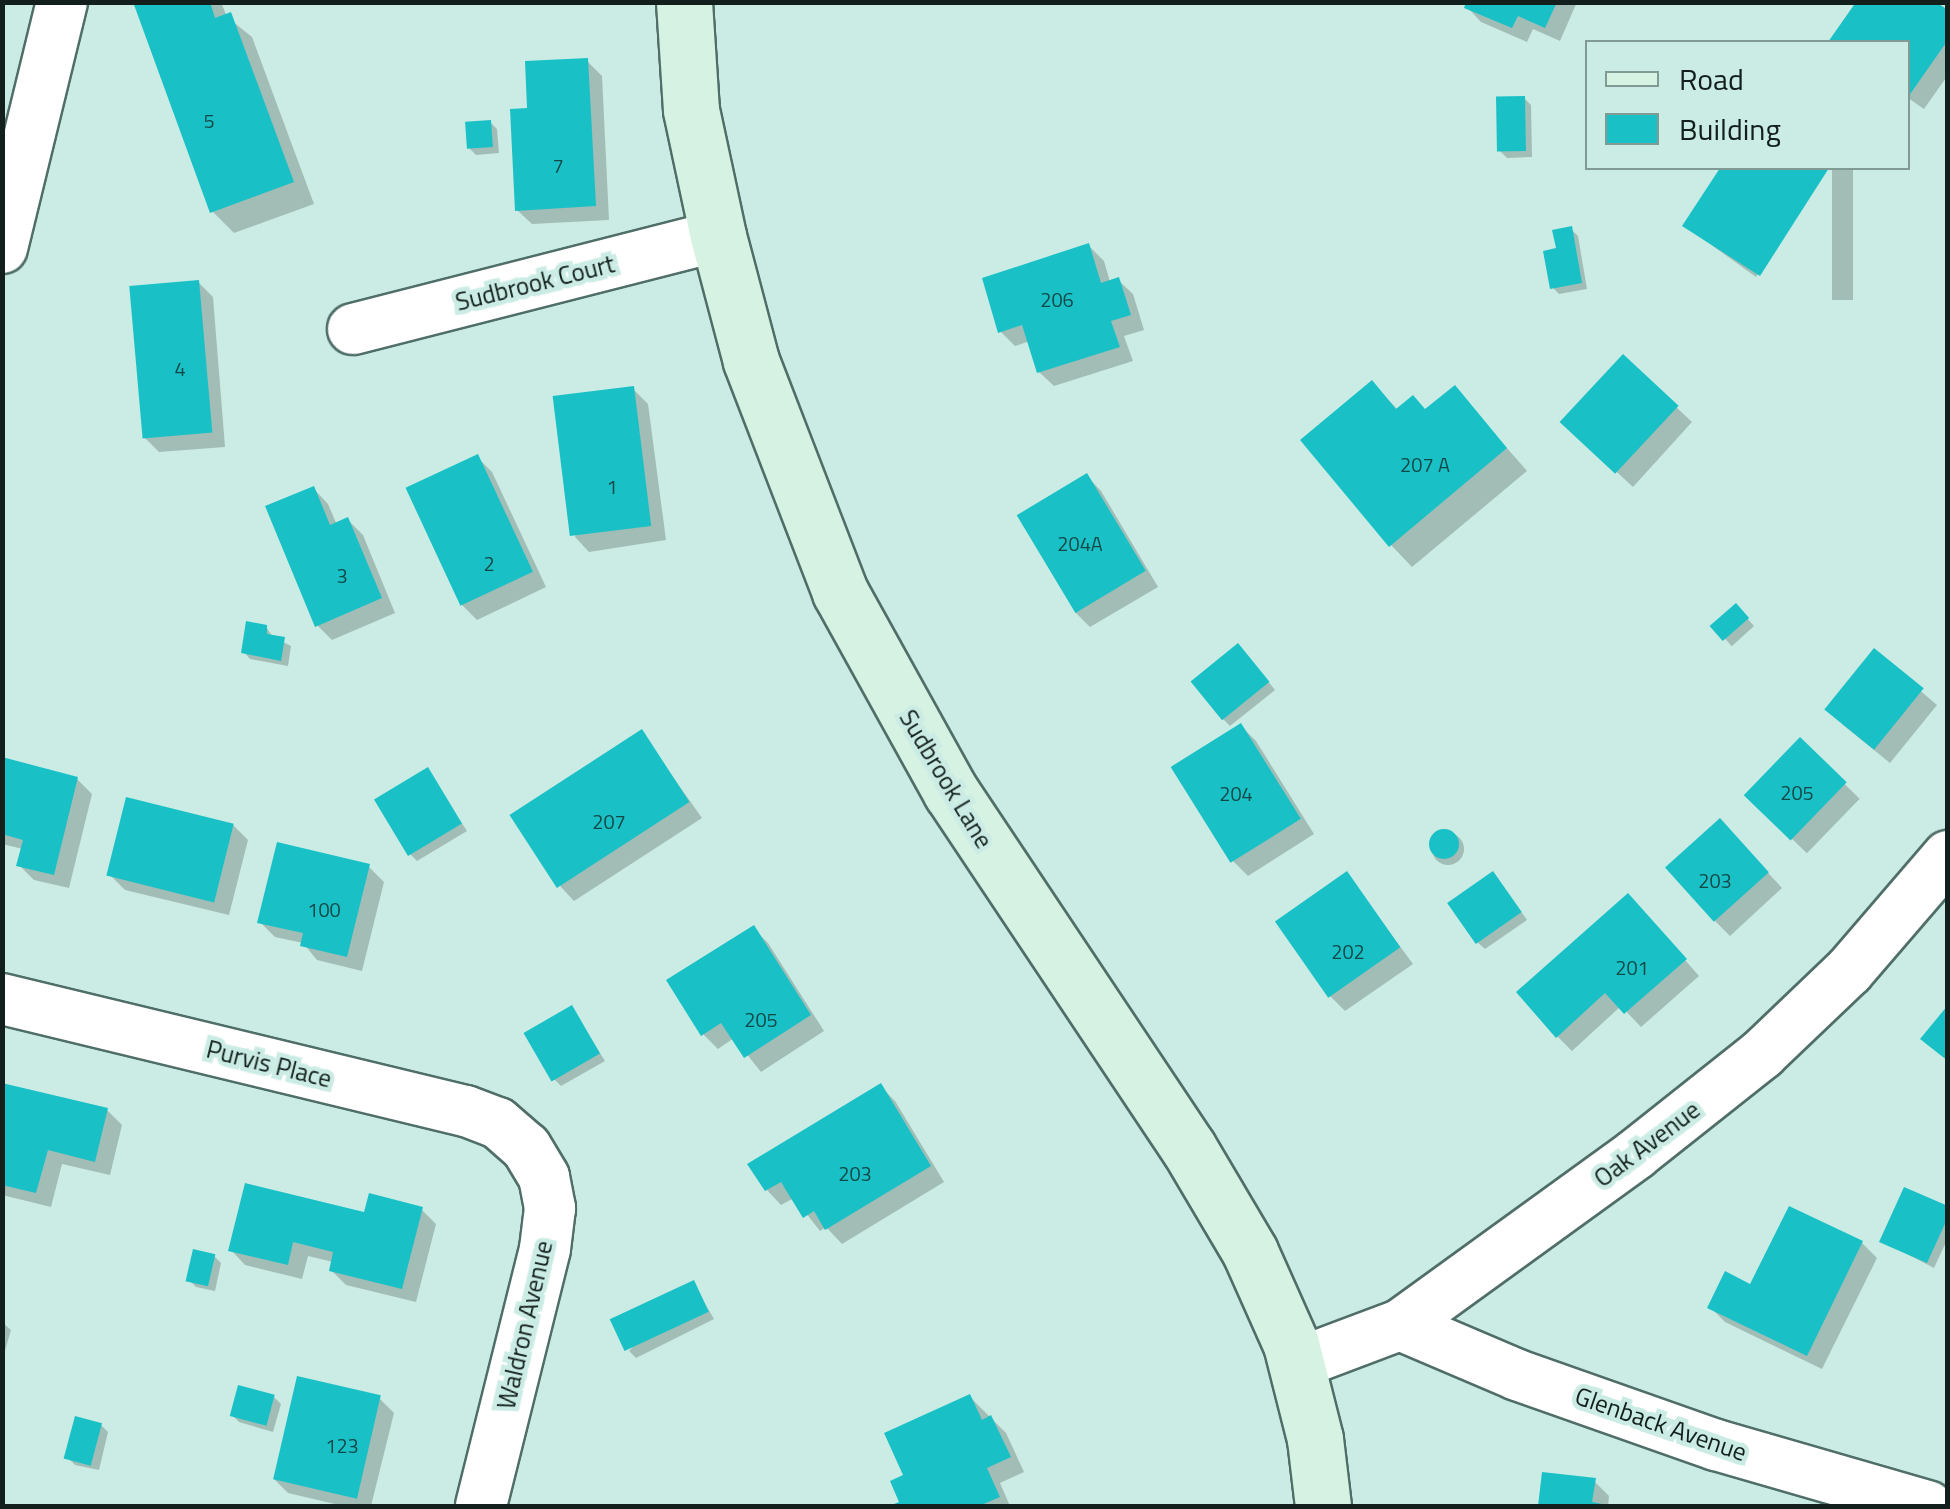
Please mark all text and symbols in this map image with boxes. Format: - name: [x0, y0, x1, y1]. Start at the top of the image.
- legend: [1585, 40, 1910, 170]
- text: Road: [1679, 56, 1744, 102]
- text: Building: [1679, 106, 1781, 152]
- house number: 5: [203, 108, 215, 132]
- house number: 7: [552, 153, 564, 177]
- street label: Sudbrook Court: [452, 249, 618, 317]
- house number: 206: [1040, 287, 1074, 311]
- house number: 4: [174, 356, 186, 380]
- house number: 207 A: [1400, 452, 1450, 476]
- house number: 1: [606, 474, 618, 498]
- house number: 204A: [1057, 531, 1103, 555]
- house number: 2: [483, 551, 495, 575]
- house number: 3: [336, 563, 348, 587]
- street label: Sudbrook Lane: [893, 704, 999, 854]
- house number: 205: [1780, 780, 1814, 804]
- house number: 204: [1219, 781, 1253, 805]
- house number: 207: [592, 809, 626, 833]
- house number: 203: [1698, 868, 1732, 892]
- house number: 100: [307, 897, 341, 921]
- house number: 202: [1331, 939, 1365, 963]
- house number: 201: [1615, 955, 1649, 979]
- house number: 205: [744, 1007, 778, 1031]
- street label: Purvis Place: [203, 1034, 335, 1094]
- street label: Oak Avenue: [1588, 1094, 1706, 1194]
- house number: 203: [838, 1161, 872, 1185]
- street label: Waldron Avenue: [491, 1238, 559, 1412]
- street label: Glenback Avenue: [1571, 1381, 1751, 1467]
- house number: 123: [325, 1433, 359, 1457]

